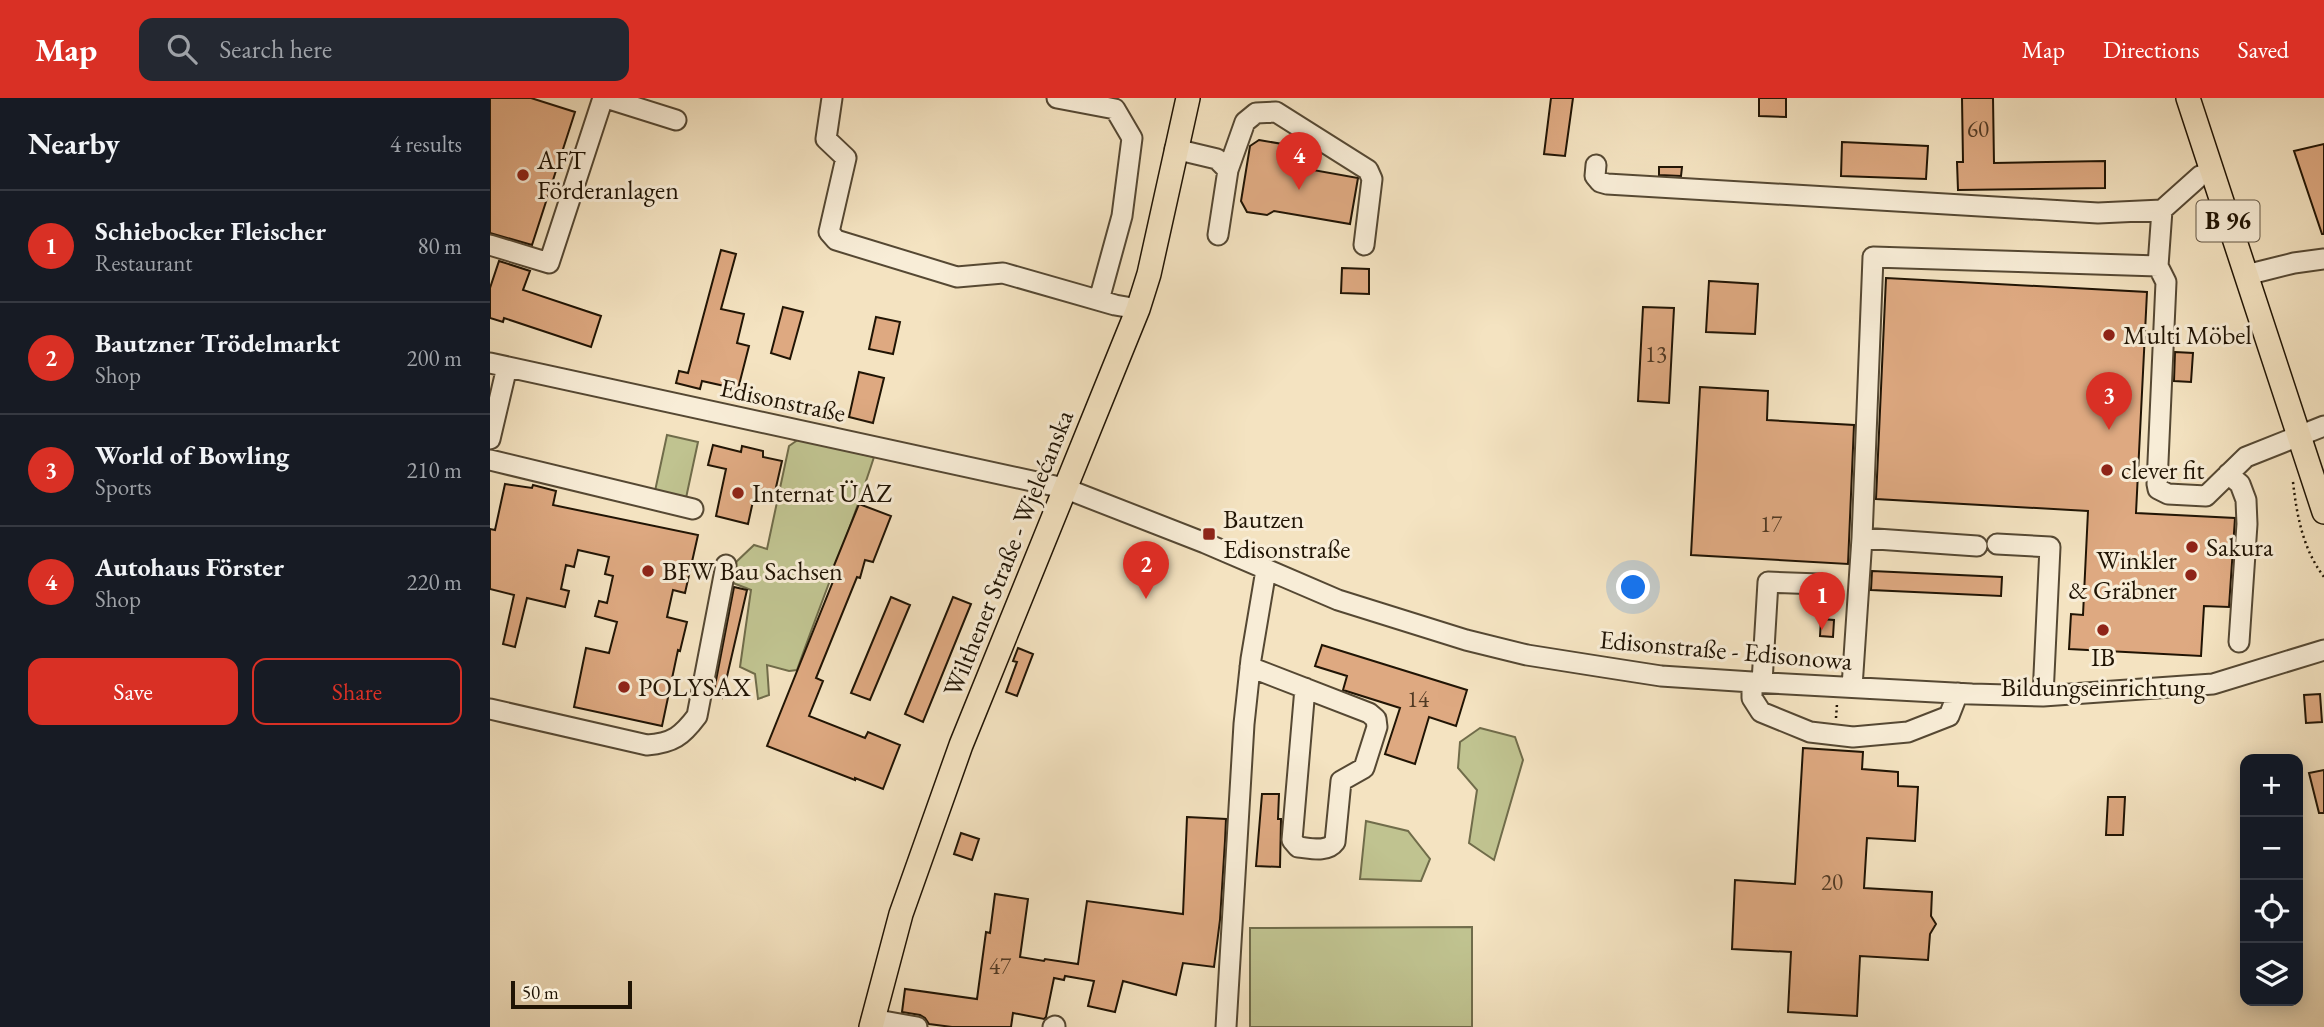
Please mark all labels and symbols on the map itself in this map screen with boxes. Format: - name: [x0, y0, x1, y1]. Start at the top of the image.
- house number: 60: [1967, 114, 1989, 144]
- pin: 4: [1276, 132, 1322, 190]
- place label: AFT Förderanlagen: [536, 143, 679, 207]
- marker: AFT Förderanlagen: [515, 167, 531, 183]
- road number: B 96: [2196, 201, 2260, 242]
- place label: Multi Möbel: [2123, 318, 2252, 352]
- marker: Multi Möbel: [2101, 327, 2117, 343]
- house number: 13: [1645, 339, 1667, 369]
- street label: Edisonstraße: [717, 370, 849, 430]
- pin: 3: [2086, 372, 2132, 430]
- street label: Wilthener Straße - Wjelećanska: [935, 404, 1081, 701]
- place label: clever fit: [2121, 453, 2204, 487]
- marker: clever fit: [2099, 462, 2115, 478]
- place label: Internat ÜAZ: [752, 476, 892, 510]
- marker: Internat ÜAZ: [730, 485, 746, 501]
- place label: Bautzen Edisonstraße: [1223, 502, 1350, 566]
- house number: 17: [1760, 509, 1783, 539]
- marker: Bautzen Edisonstraße: [1201, 526, 1217, 542]
- place label: Sakura: [2206, 530, 2274, 564]
- marker: Sakura: [2184, 539, 2200, 555]
- pin: 2: [1123, 541, 1169, 599]
- place label: Winkler & Gräbner: [2068, 543, 2177, 607]
- place label: BFW Bau Sachsen: [662, 554, 843, 588]
- marker: BFW Bau Sachsen: [640, 563, 656, 579]
- marker: Winkler & Gräbner: [2183, 567, 2199, 583]
- your location: [1616, 570, 1650, 604]
- pin: 1: [1799, 572, 1845, 630]
- street label: Edisonstraße - Edisonowa: [1598, 622, 1854, 678]
- marker: IB Bildungseinrichtung: [2095, 622, 2111, 638]
- place label: IB Bildungseinrichtung: [2001, 640, 2206, 704]
- place label: POLYSAX: [638, 670, 751, 704]
- marker: POLYSAX: [616, 679, 632, 695]
- house number: 14: [1407, 684, 1430, 714]
- house number: 20: [1821, 867, 1843, 897]
- house number: 47: [989, 951, 1012, 981]
- scale bar: [511, 978, 632, 1010]

